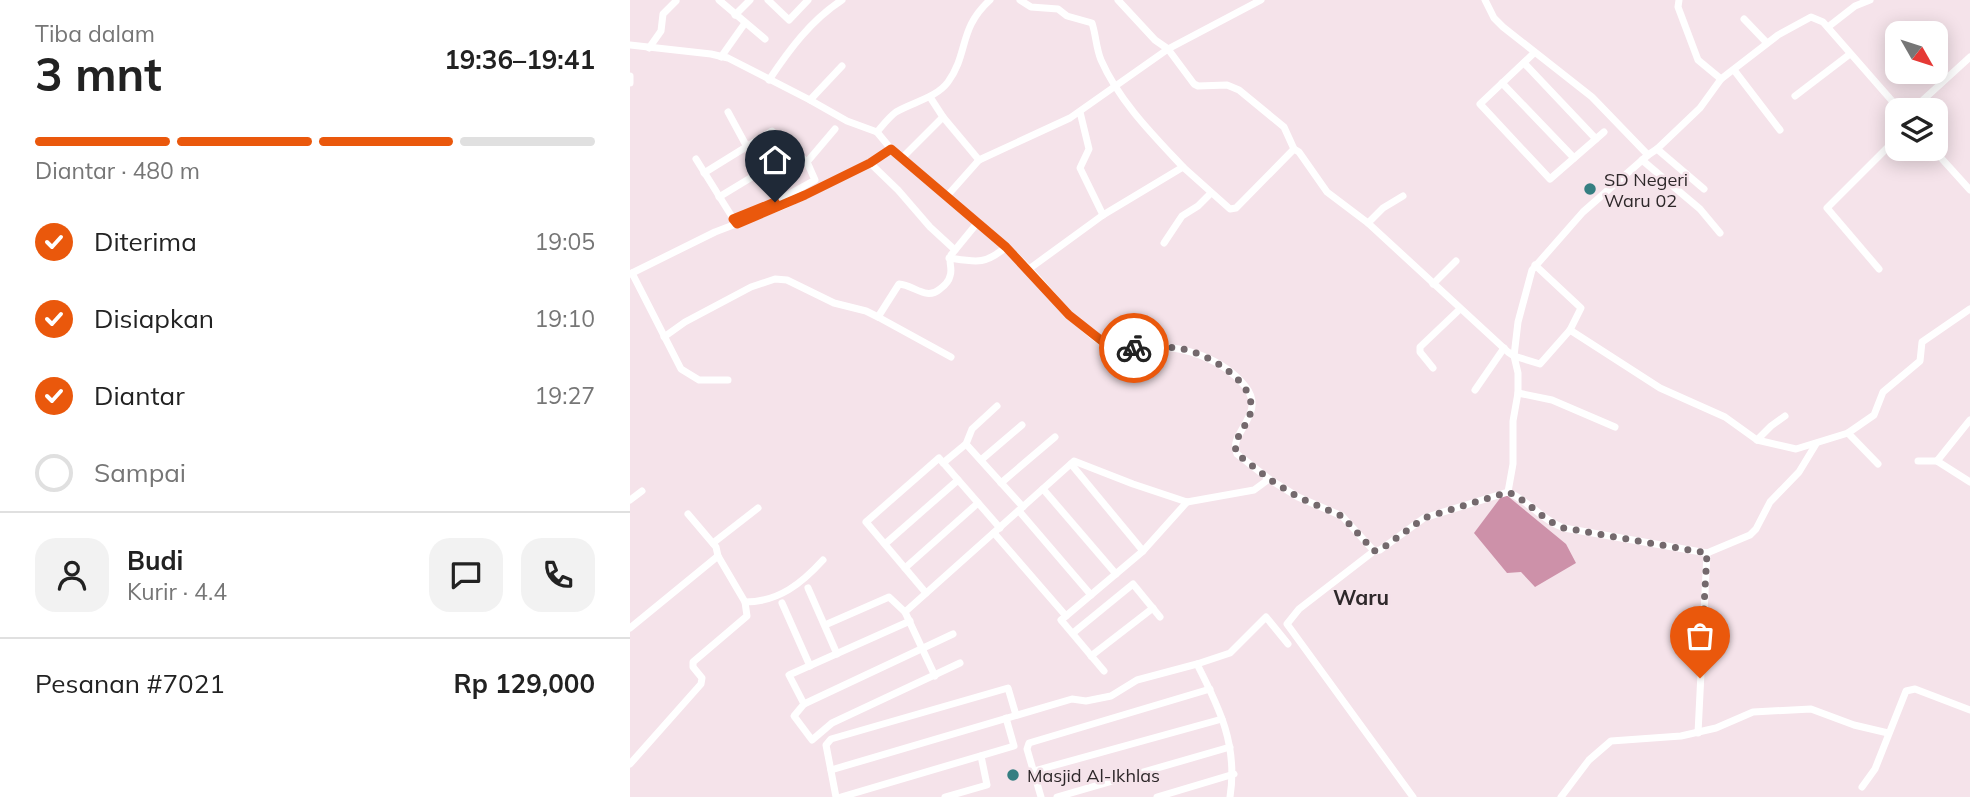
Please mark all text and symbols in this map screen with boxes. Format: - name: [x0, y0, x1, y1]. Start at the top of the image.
- text: Tiba dalam: [35, 19, 155, 48]
- north arrow: [1885, 21, 1948, 84]
- map controls: [1885, 21, 1948, 161]
- text: 19:36–19:41: [444, 43, 595, 76]
- text: 3 mnt: [35, 45, 162, 103]
- button: layers: [1885, 98, 1948, 161]
- pin: [745, 130, 805, 202]
- icon: home: [756, 141, 794, 179]
- text: Diantar · 480 m: [35, 156, 200, 185]
- place label: SD Negeri Waru 02: [1604, 168, 1688, 212]
- marker: SD Negeri Waru 02: [1582, 181, 1598, 197]
- icon: check: [35, 223, 73, 261]
- text: Diterima: [94, 225, 197, 258]
- text: 19:05: [535, 227, 595, 256]
- icon: check: [35, 300, 73, 338]
- text: Disiapkan: [94, 302, 214, 335]
- text: 19:10: [535, 304, 595, 333]
- courier: [1099, 313, 1169, 383]
- icon: bike: [1115, 329, 1153, 367]
- icon: check: [35, 377, 73, 415]
- text: Diantar: [94, 379, 185, 412]
- text: 19:27: [535, 381, 595, 410]
- text: Sampai: [94, 456, 186, 489]
- button: person: [35, 538, 109, 612]
- button: chat: [429, 538, 503, 612]
- button: phone: [521, 538, 595, 612]
- text: Budi: [127, 544, 183, 577]
- text: Kurir · 4.4: [127, 577, 227, 606]
- district label: Waru: [1333, 584, 1389, 610]
- pin: [1670, 606, 1730, 678]
- icon: bag: [1681, 617, 1719, 655]
- text: Pesanan #7021: [35, 667, 225, 700]
- text: Rp 129,000: [453, 667, 595, 700]
- place label: Masjid Al-Ikhlas: [1027, 764, 1160, 787]
- marker: Masjid Al-Ikhlas: [1005, 767, 1021, 783]

